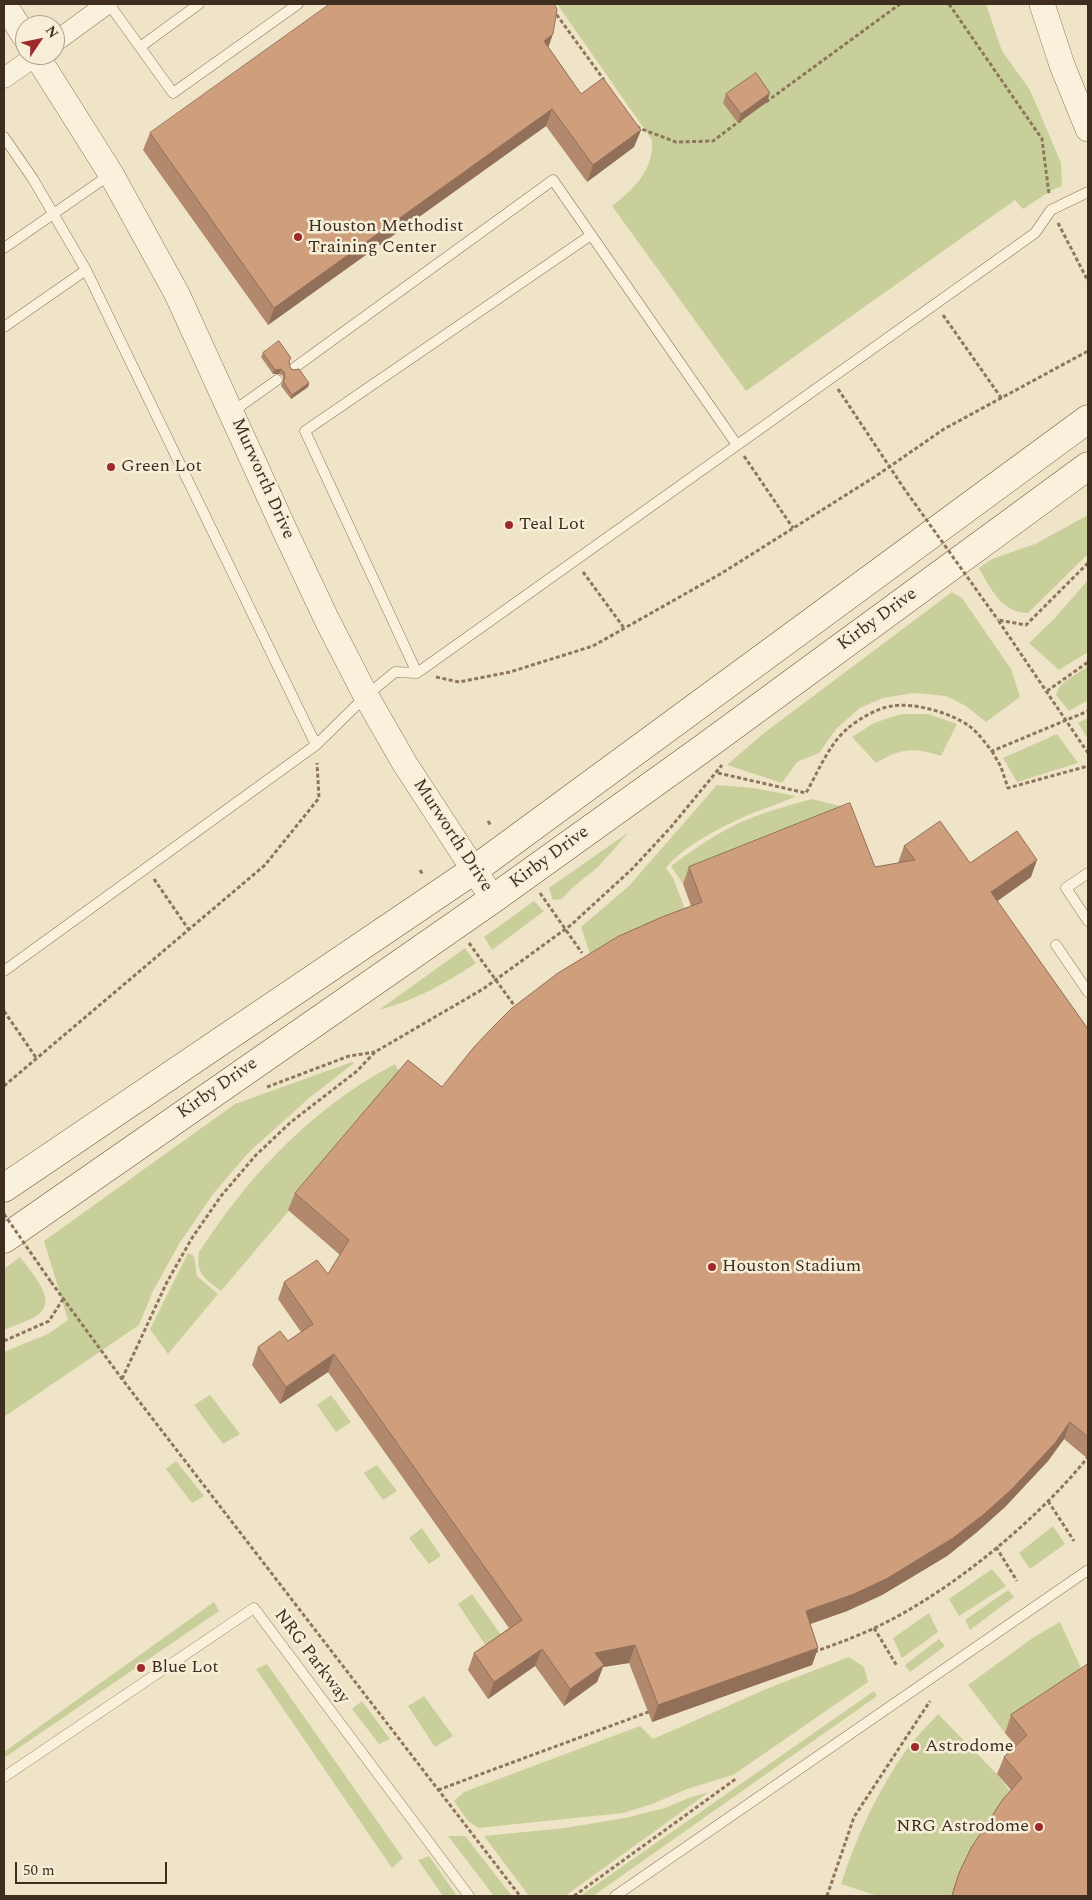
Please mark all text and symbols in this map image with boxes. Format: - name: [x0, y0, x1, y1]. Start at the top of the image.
- north arrow: [15, 15, 65, 65]
- text: N: [40, 21, 64, 43]
- place label: Houston Methodist Training Center: [308, 216, 463, 258]
- marker: Houston Methodist Training Center: [292, 231, 304, 243]
- street label: Murworth Drive: [226, 415, 298, 543]
- place label: Green Lot: [121, 456, 202, 478]
- marker: Green Lot: [105, 461, 117, 473]
- place label: Teal Lot: [519, 514, 585, 536]
- marker: Teal Lot: [503, 519, 515, 531]
- street label: Kirby Drive: [834, 584, 922, 656]
- street label: Murworth Drive: [407, 775, 497, 897]
- street label: Kirby Drive: [506, 822, 594, 894]
- street label: Kirby Drive: [174, 1054, 262, 1124]
- place label: Houston Stadium: [722, 1256, 861, 1278]
- marker: Houston Stadium: [706, 1261, 718, 1273]
- street label: NRG Parkway: [269, 1606, 353, 1708]
- place label: Blue Lot: [151, 1657, 219, 1679]
- marker: Blue Lot: [135, 1662, 147, 1674]
- place label: Astrodome: [925, 1736, 1013, 1758]
- marker: Astrodome: [909, 1741, 921, 1753]
- place label: NRG Astrodome: [896, 1816, 1029, 1838]
- marker: NRG Astrodome: [1033, 1821, 1045, 1833]
- scale bar: [18, 1852, 170, 1884]
- text: 50 m: [23, 1859, 55, 1882]

